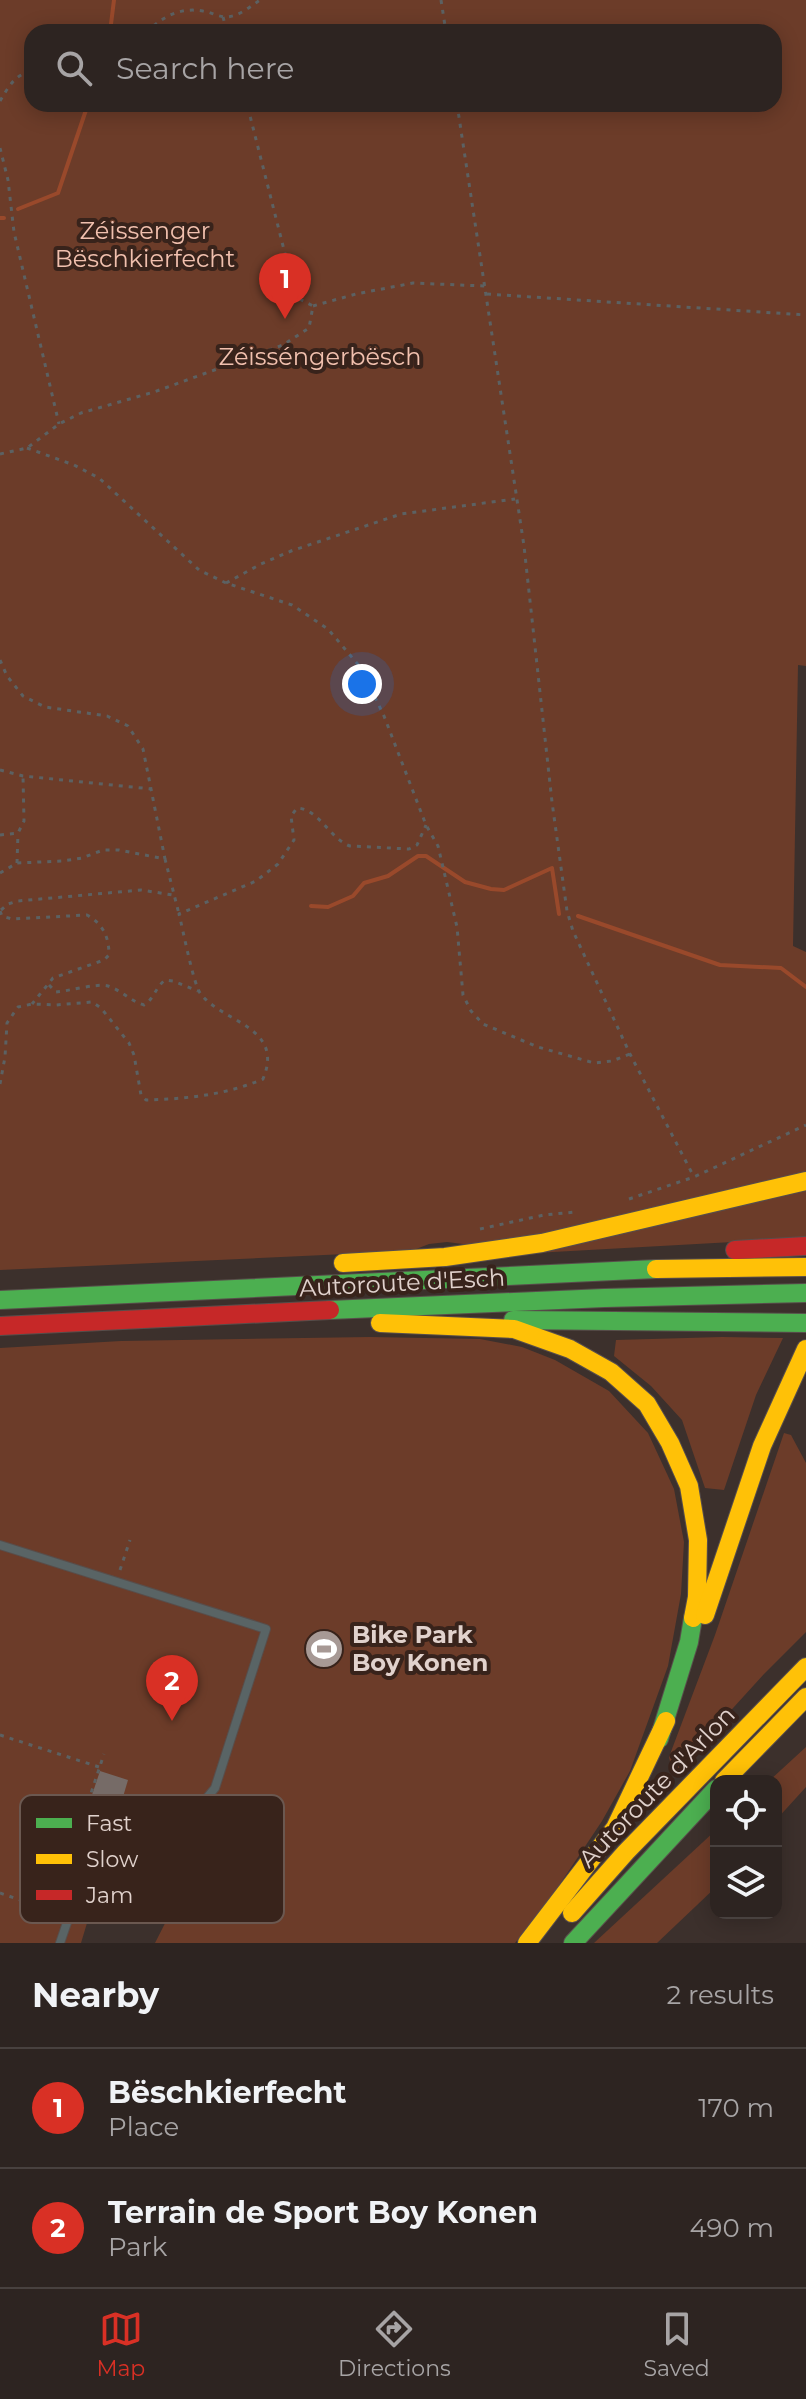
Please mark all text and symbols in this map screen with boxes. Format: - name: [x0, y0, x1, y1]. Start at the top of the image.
- search box: [24, 24, 782, 112]
- icon: search: [52, 46, 96, 90]
- text: Search here: [116, 50, 294, 87]
- park label: Zéissenger Bëschkierfecht: [55, 216, 236, 273]
- pin: 1: [259, 253, 311, 319]
- park label: Zéisséngerbësch: [219, 342, 421, 371]
- your location: [342, 664, 382, 704]
- street label: Autoroute d'Esch: [298, 1263, 506, 1302]
- place label: Bike Park Boy Konen: [352, 1620, 488, 1677]
- sports icon: Bike Park Boy Konen: [303, 1628, 345, 1670]
- pin: 2: [146, 1655, 198, 1721]
- street label: Autoroute d'Arlon: [572, 1700, 741, 1873]
- map controls: [710, 1775, 782, 1919]
- button: locate: [710, 1775, 782, 1847]
- legend: [20, 1795, 284, 1923]
- text: Fast: [86, 1810, 132, 1837]
- text: Slow: [86, 1846, 139, 1873]
- button: layers: [710, 1847, 782, 1919]
- text: Jam: [85, 1882, 133, 1909]
- text: Nearby: [32, 1974, 159, 2016]
- text: 2 results: [666, 1979, 774, 2011]
- text: Bëschkierfecht: [108, 2074, 346, 2111]
- text: 1: [53, 2092, 63, 2124]
- text: 170 m: [698, 2092, 774, 2124]
- text: Place: [108, 2111, 179, 2143]
- text: Terrain de Sport Boy Konen: [108, 2194, 538, 2231]
- text: 2: [50, 2212, 66, 2244]
- text: 490 m: [690, 2212, 774, 2244]
- text: Park: [108, 2231, 167, 2263]
- tab: Map: [96, 2307, 145, 2382]
- tab: Directions: [338, 2307, 451, 2382]
- tab: Saved: [644, 2307, 710, 2382]

